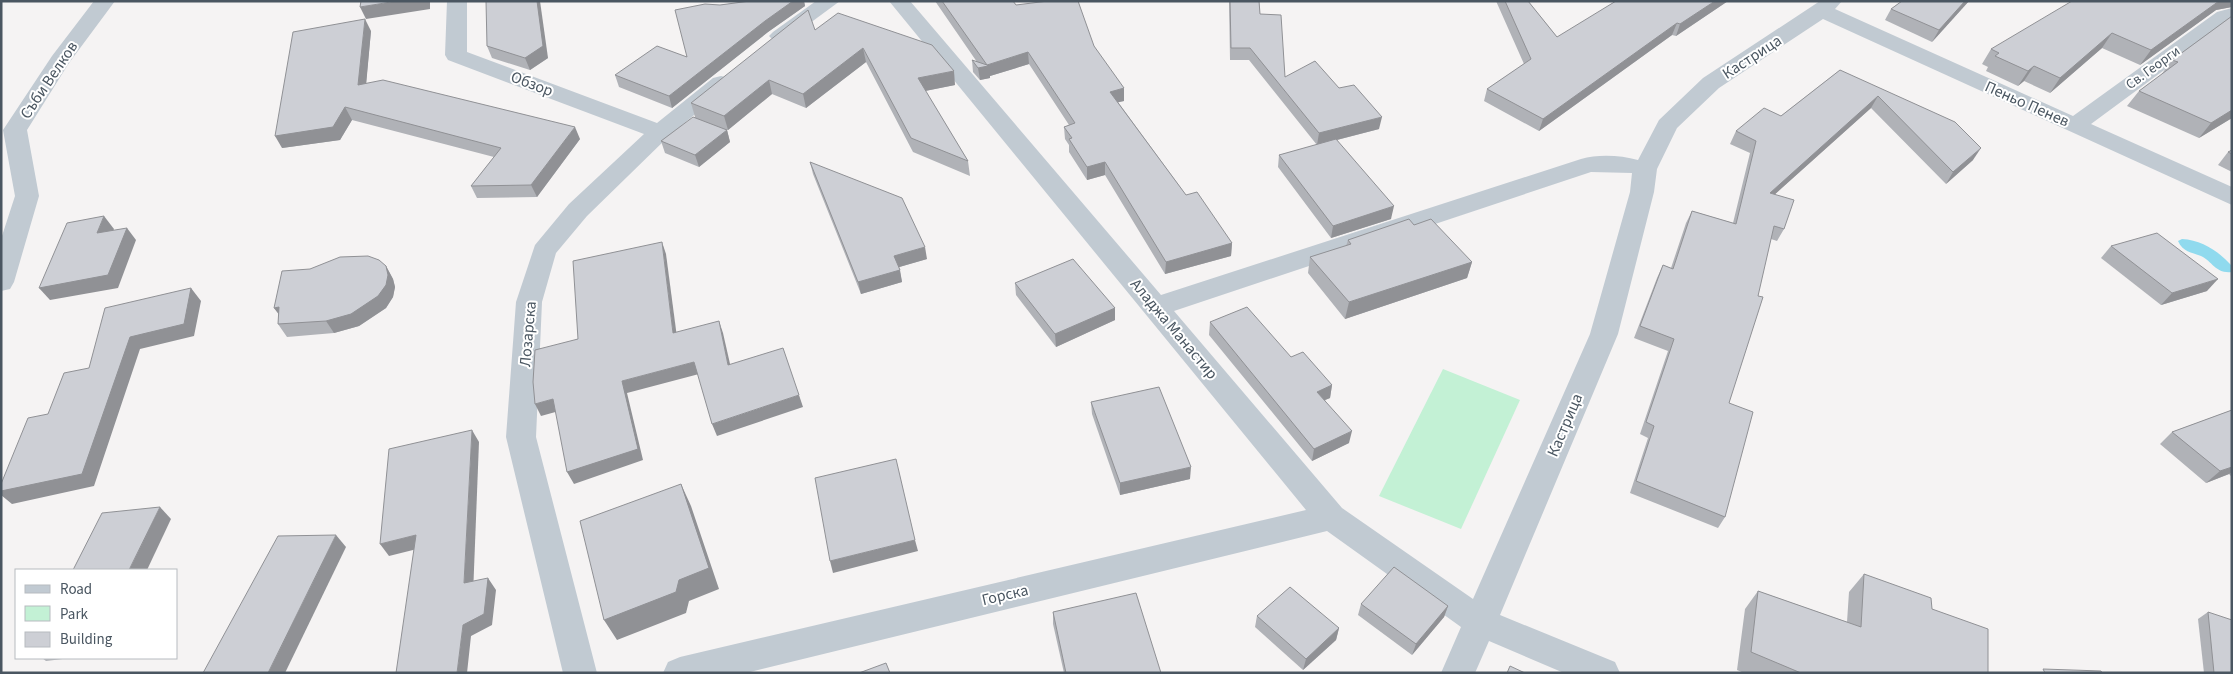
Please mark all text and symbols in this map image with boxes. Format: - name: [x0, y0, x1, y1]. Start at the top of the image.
- street label: Кастрица: [1718, 30, 1786, 84]
- street label: Съби Велков: [15, 37, 83, 123]
- street label: Св. Георги: [2122, 41, 2184, 95]
- street label: Обзор: [508, 66, 556, 102]
- street label: Пеньо Пенев: [1981, 76, 2073, 132]
- street label: Аладжа Манастир: [1125, 274, 1223, 384]
- street label: Лозарска: [514, 300, 542, 368]
- street label: Кастрица: [1542, 390, 1588, 460]
- legend: [15, 569, 178, 659]
- text: Road: [60, 579, 92, 600]
- street label: Горска: [980, 579, 1030, 611]
- text: Park: [60, 604, 89, 625]
- text: Building: [60, 629, 113, 650]

